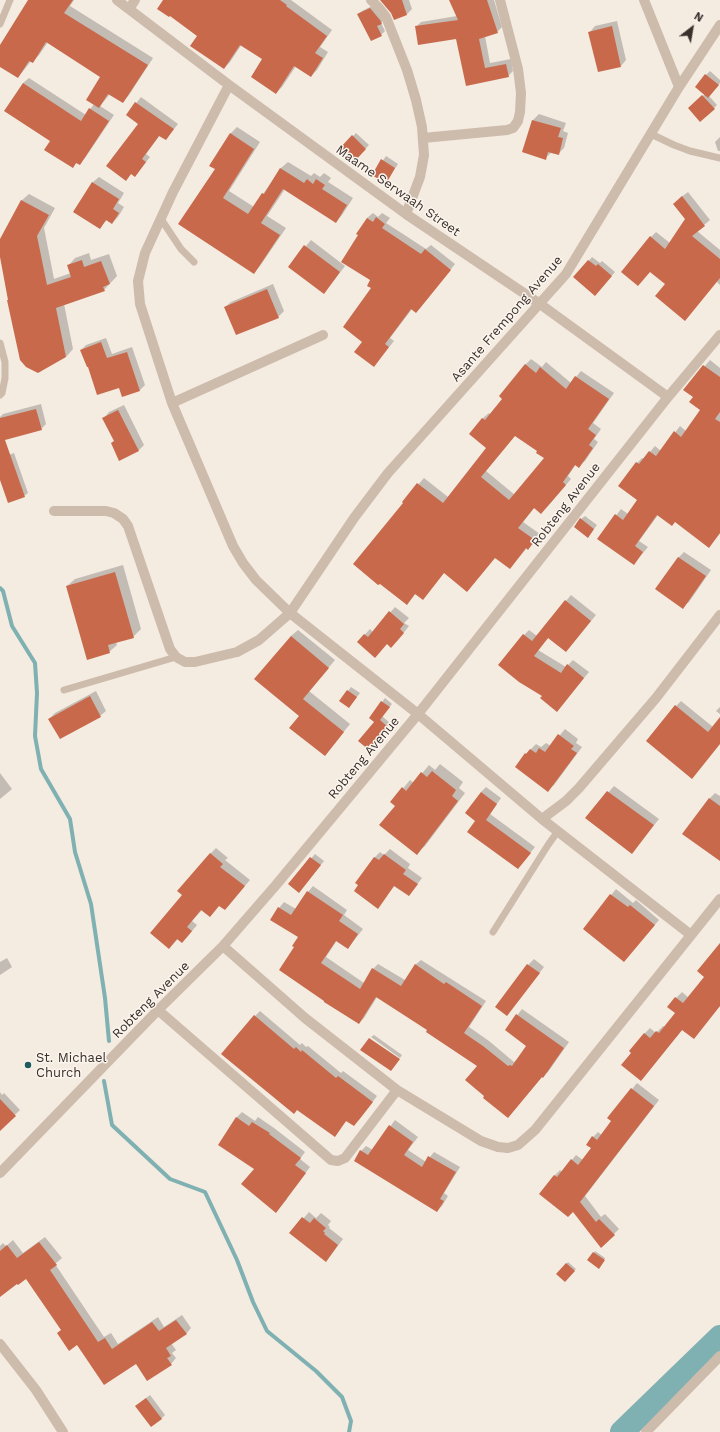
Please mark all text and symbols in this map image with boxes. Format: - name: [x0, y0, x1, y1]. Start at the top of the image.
- north arrow: [672, 8, 712, 48]
- text: N: [692, 10, 705, 25]
- street label: Maame Serwaah Street: [333, 142, 463, 240]
- street label: Asante Frempong Avenue: [448, 253, 566, 385]
- street label: Robteng Avenue: [528, 460, 604, 550]
- street label: Robteng Avenue: [325, 714, 403, 802]
- street label: Robteng Avenue: [109, 958, 193, 1042]
- place label: St. Michael Church: [36, 1050, 106, 1081]
- marker: St. Michael Church: [23, 1060, 33, 1070]

